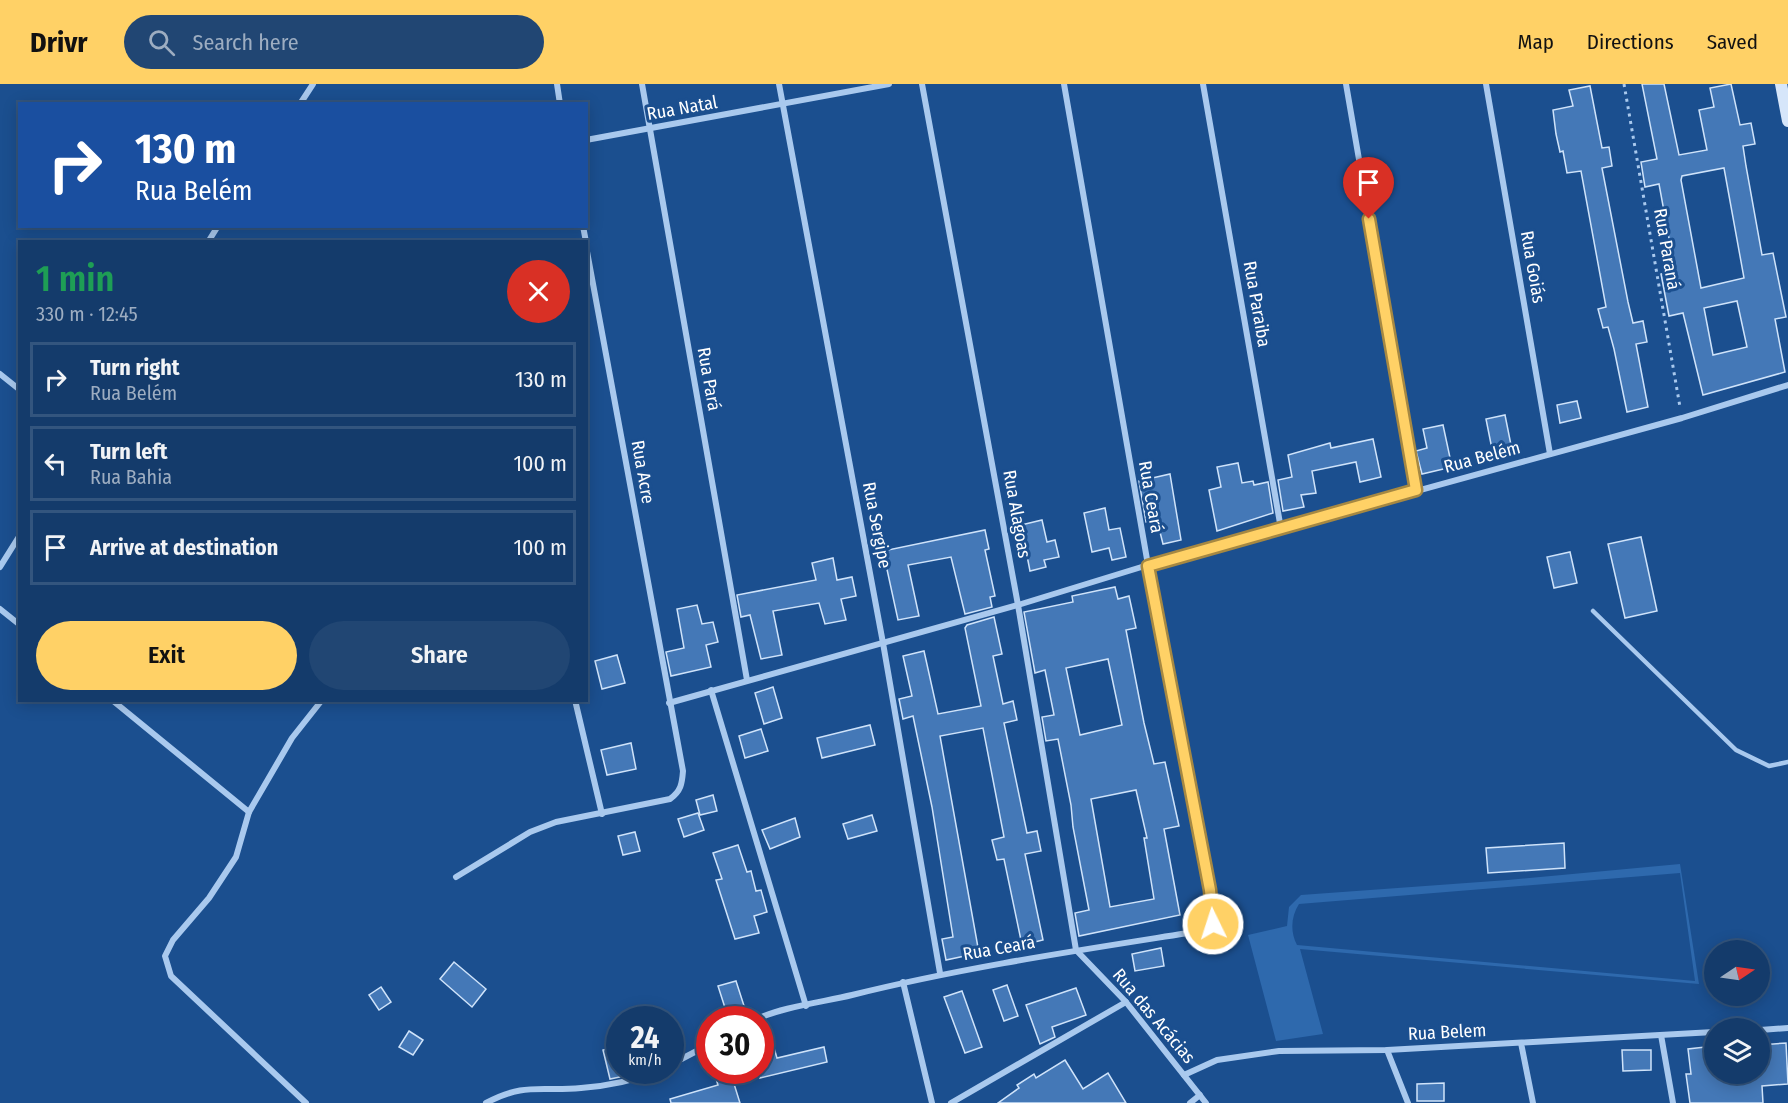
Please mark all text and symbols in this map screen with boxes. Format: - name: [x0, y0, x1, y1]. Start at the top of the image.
- search box: [124, 15, 544, 69]
- text: Drivr: [30, 26, 88, 59]
- icon: search: [145, 26, 178, 59]
- text: Search here: [193, 29, 299, 56]
- text: Map: [1517, 29, 1554, 55]
- text: Directions: [1587, 29, 1674, 55]
- text: Saved: [1707, 29, 1758, 55]
- street label: Rua Natal: [645, 91, 719, 125]
- text: 130 m: [135, 124, 236, 174]
- icon: right: [36, 126, 114, 204]
- pin: [1343, 157, 1394, 219]
- icon: arrive: [1352, 166, 1385, 199]
- text: Rua Belém: [135, 175, 253, 207]
- street label: Rua Paraná: [1649, 207, 1685, 292]
- street label: Rua Goiás: [1516, 229, 1550, 305]
- text: 1 min: [36, 257, 114, 301]
- street label: Rua Paraiba: [1239, 259, 1275, 349]
- button: close: [507, 260, 570, 323]
- text: 330 m · 12:45: [36, 302, 138, 326]
- street label: Rua Pará: [693, 346, 725, 413]
- text: Turn right: [90, 354, 179, 381]
- icon: right: [39, 363, 72, 396]
- text: 130 m: [515, 366, 567, 393]
- text: Rua Belém: [90, 381, 177, 405]
- street label: Rua Belém: [1441, 436, 1523, 478]
- text: Turn left: [90, 438, 168, 465]
- street label: Rua Acre: [627, 439, 659, 506]
- icon: left: [39, 447, 72, 480]
- text: 100 m: [513, 450, 567, 477]
- street label: Rua Ceará: [1134, 459, 1168, 535]
- text: Rua Bahia: [90, 465, 172, 489]
- street label: Rua Alagoas: [998, 468, 1036, 560]
- street label: Rua Sergipe: [858, 480, 896, 570]
- icon: arrive: [39, 531, 72, 564]
- text: Arrive at destination: [90, 534, 278, 561]
- text: 100 m: [513, 534, 567, 561]
- button: Exit: [36, 621, 297, 690]
- button: Share: [309, 621, 570, 690]
- position arrow: [1181, 892, 1245, 956]
- street label: Rua Ceará: [961, 931, 1037, 965]
- north arrow: [1704, 940, 1770, 1006]
- map controls: [1704, 940, 1770, 1084]
- street label: Rua das Acácias: [1108, 964, 1200, 1068]
- speed limit sign: 30: [696, 1006, 774, 1084]
- button: layers: [1704, 1018, 1770, 1084]
- street label: Rua Belem: [1407, 1019, 1487, 1045]
- text: 24: [631, 1020, 659, 1056]
- text: km/h: [628, 1051, 662, 1069]

